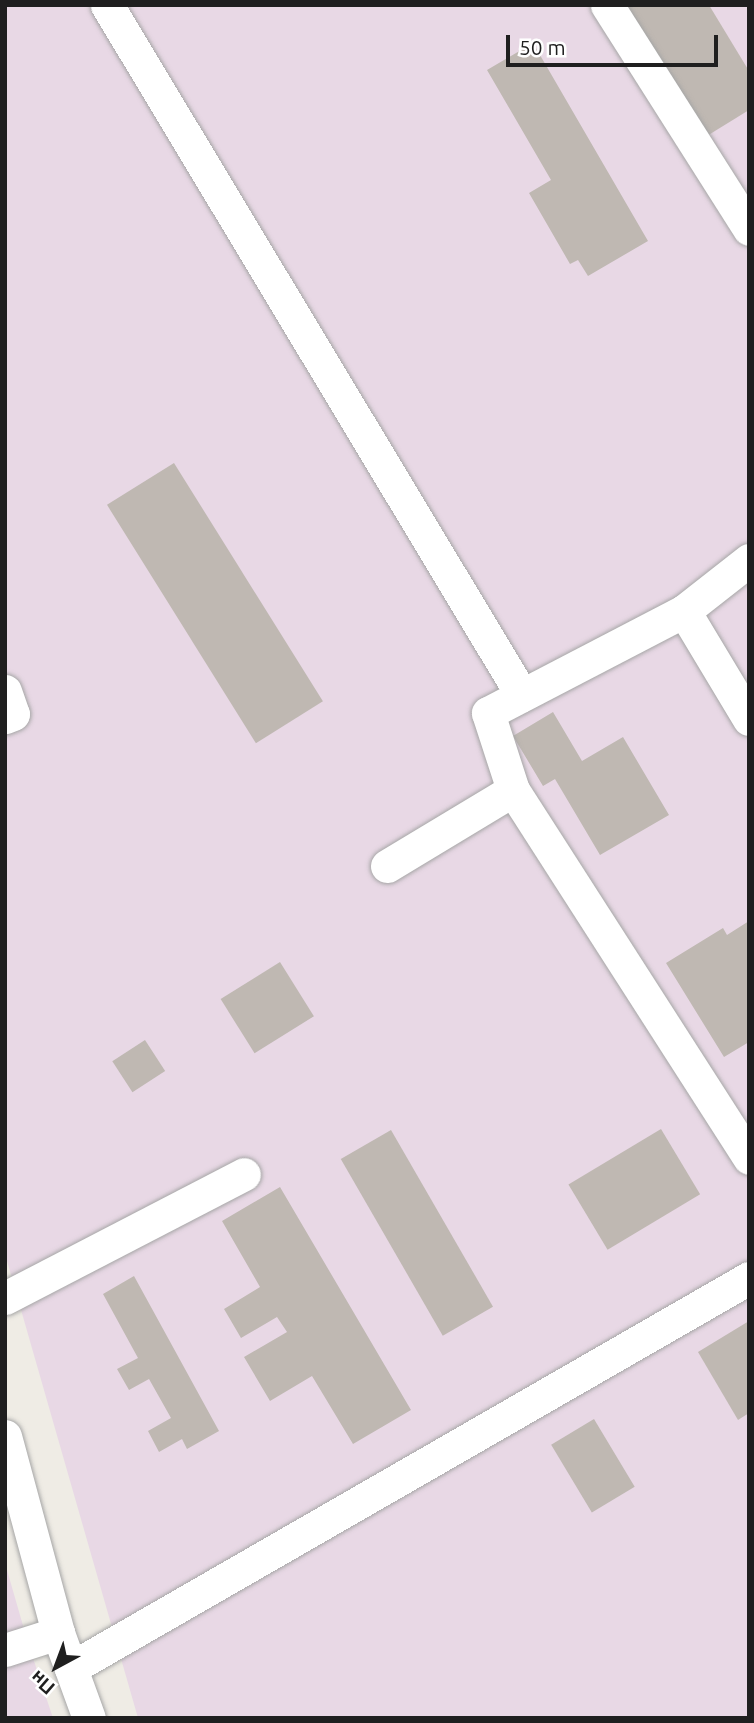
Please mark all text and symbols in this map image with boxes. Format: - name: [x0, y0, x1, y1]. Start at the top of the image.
- scale bar: [509, 21, 721, 65]
- text: 50 m: [519, 35, 566, 59]
- north arrow: [21, 1632, 91, 1702]
- text: Пн: [26, 1666, 59, 1699]

